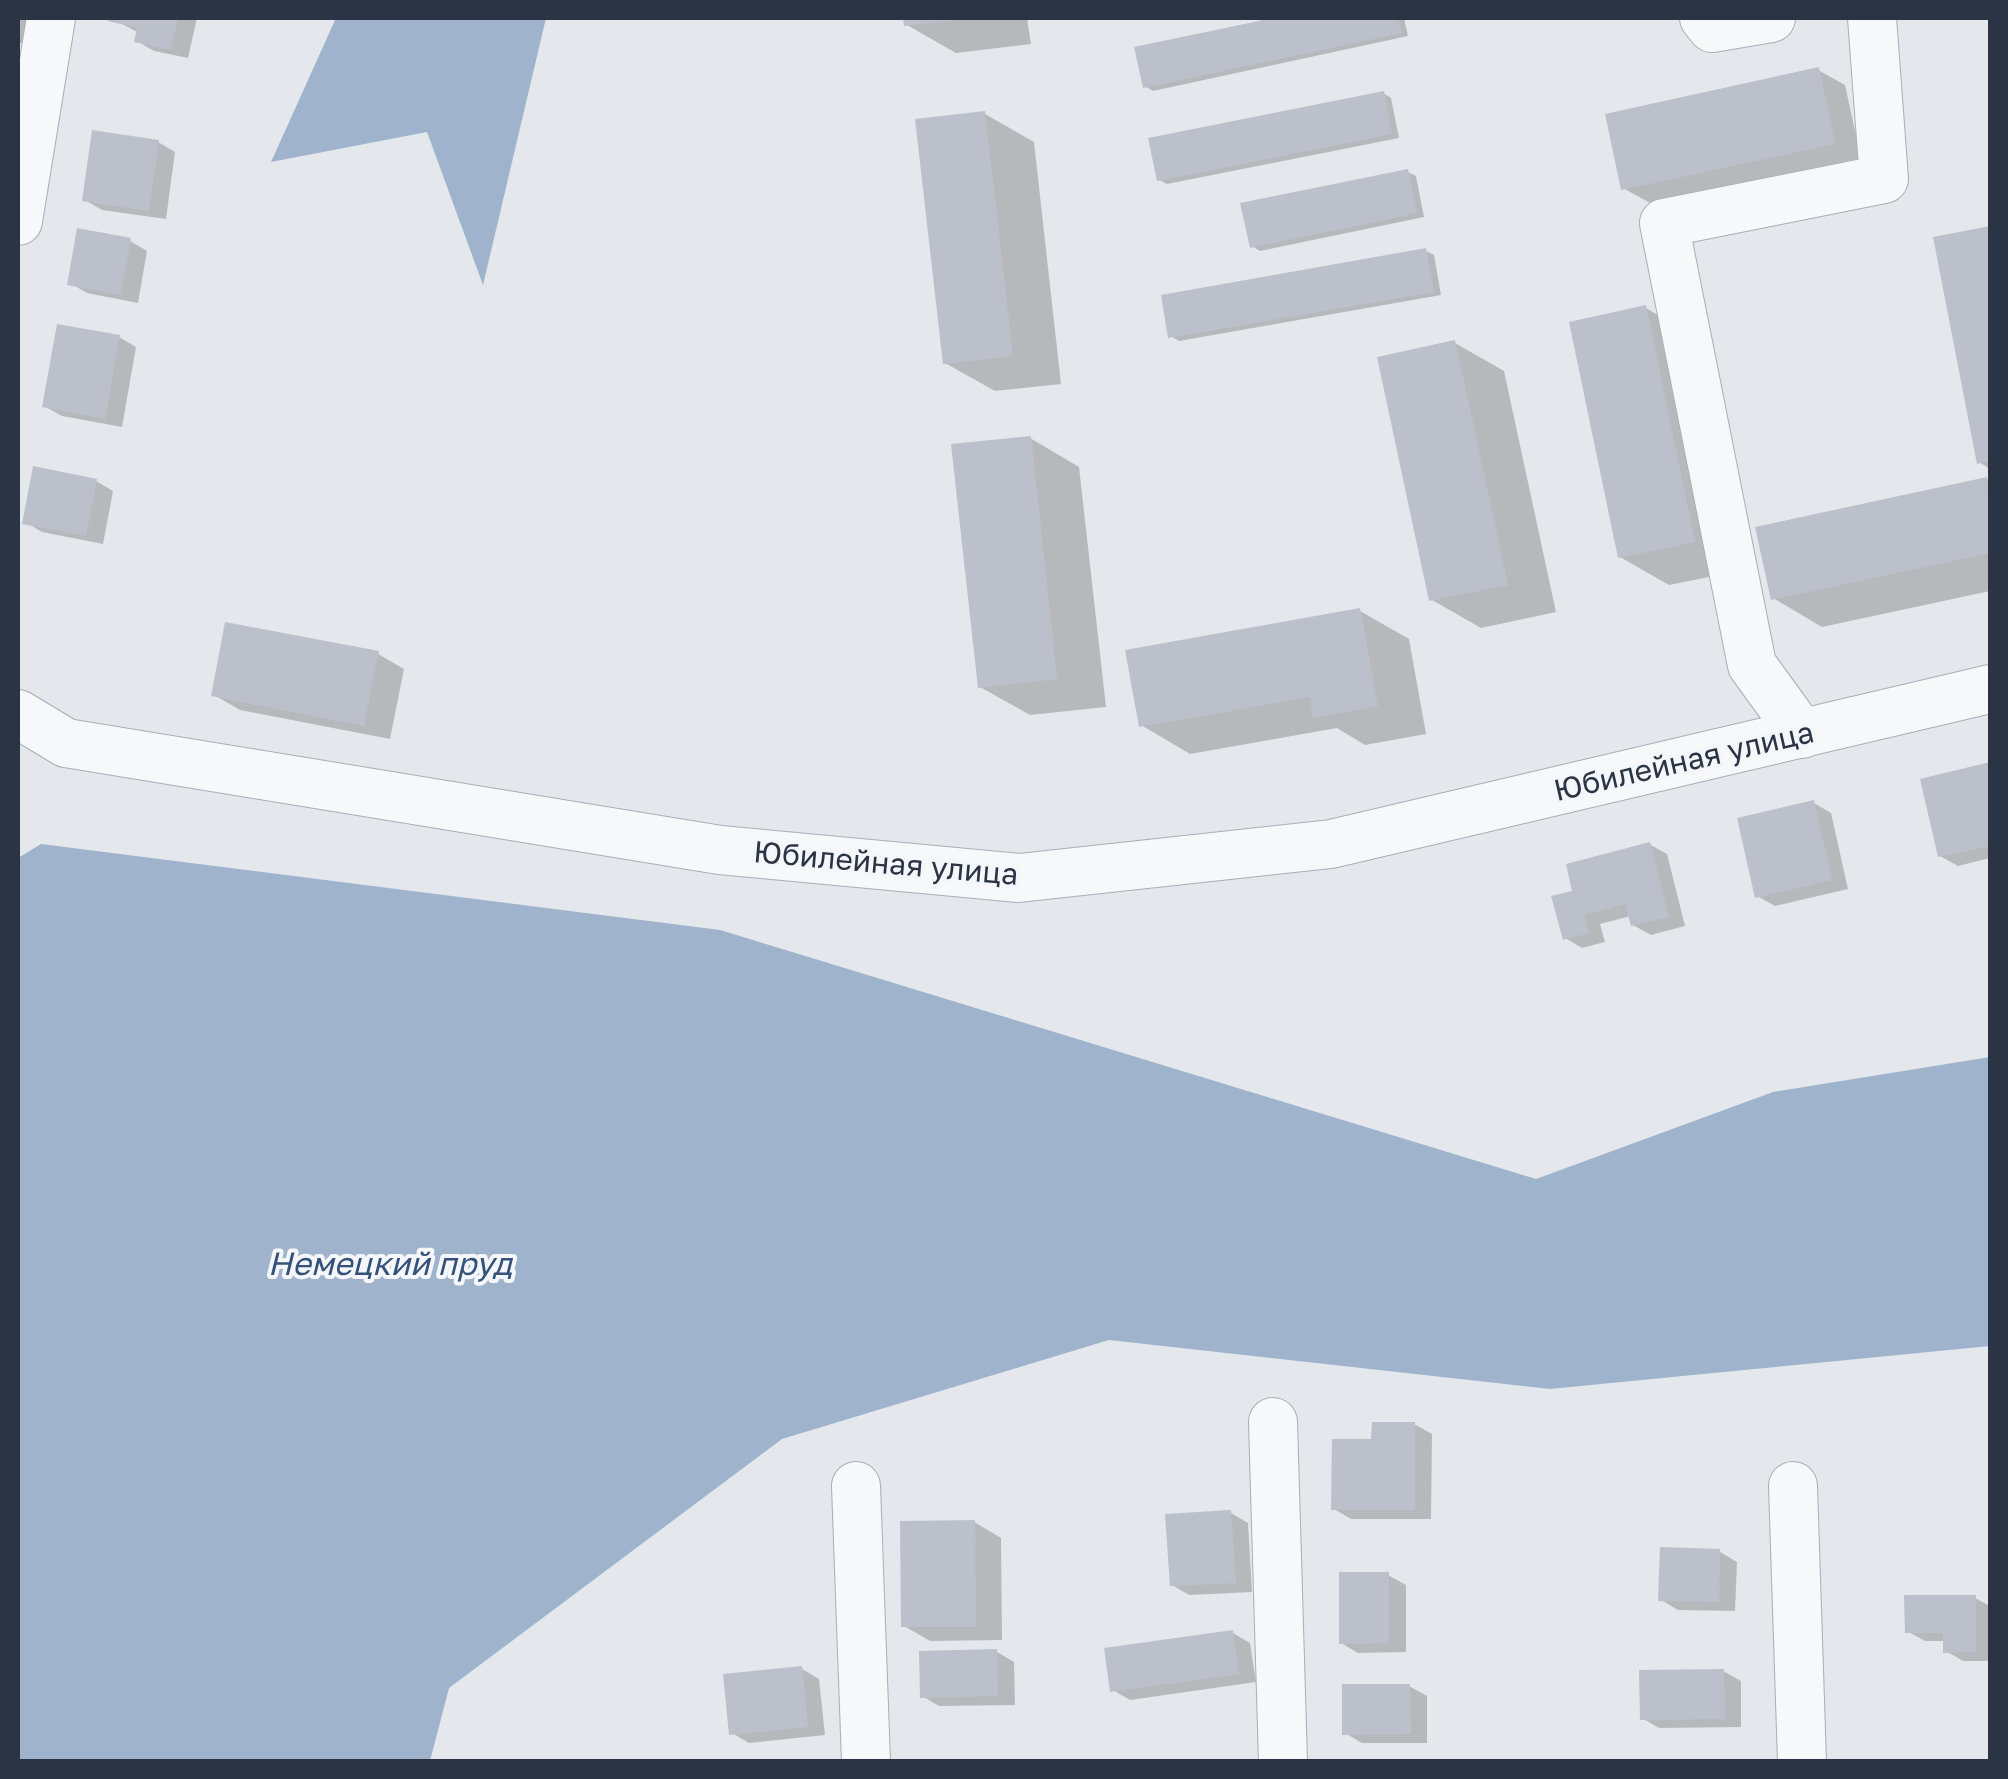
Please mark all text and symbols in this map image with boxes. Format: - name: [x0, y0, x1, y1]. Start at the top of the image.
- street label: Юбилейная улица: [1551, 715, 1817, 809]
- street label: Юбилейная улица: [752, 834, 1020, 894]
- water label: Немецкий пруд: [268, 1246, 512, 1284]

